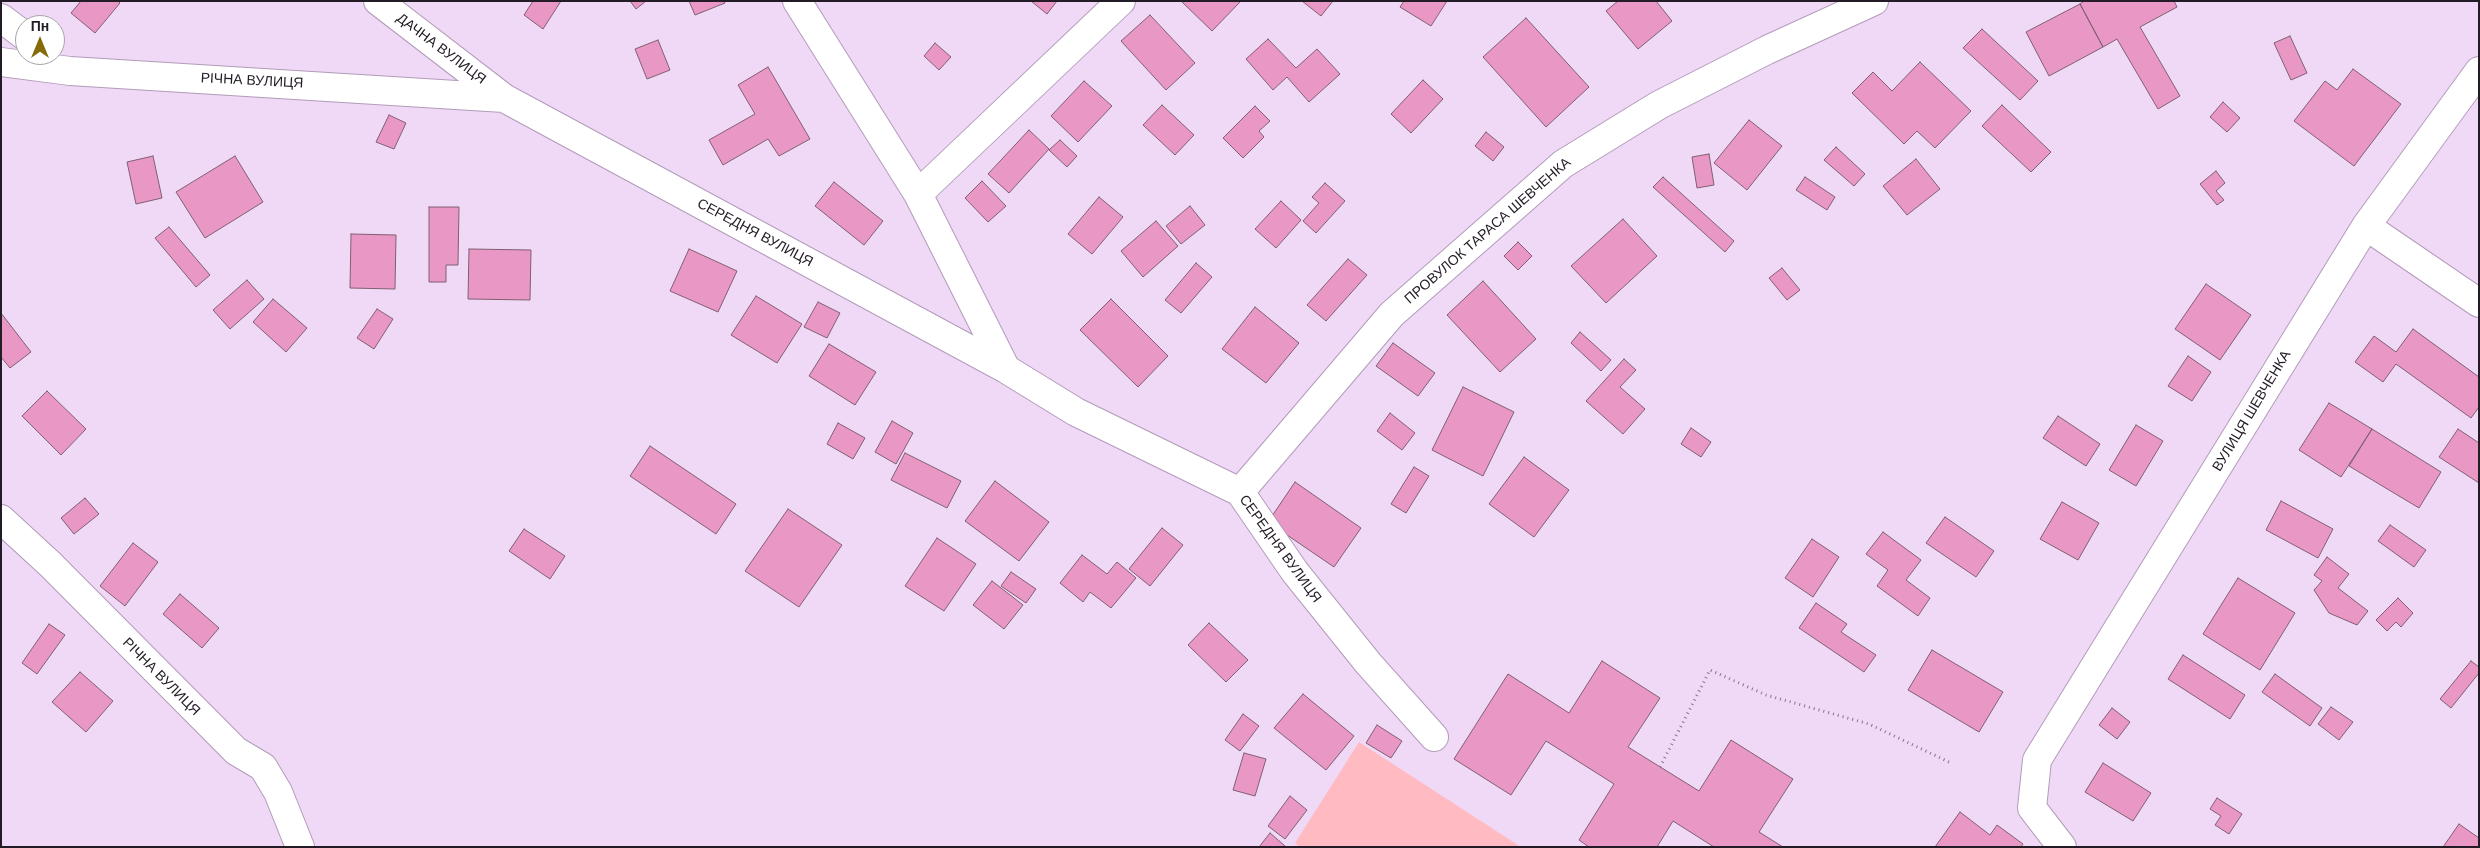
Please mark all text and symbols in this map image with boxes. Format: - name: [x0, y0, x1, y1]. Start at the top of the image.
- street label: ДАЧНА ВУЛИЦЯ: [393, 10, 489, 88]
- north arrow: [15, 15, 65, 65]
- text: Пн: [31, 18, 49, 34]
- street label: РІЧНА ВУЛИЦЯ: [200, 70, 304, 92]
- street label: ПРОВУЛОК ТАРАСА ШЕВЧЕНКА: [1402, 154, 1574, 308]
- street label: СЕРЕДНЯ ВУЛИЦЯ: [694, 195, 816, 271]
- street label: ВУЛИЦЯ ШЕВЧЕНКА: [2209, 348, 2295, 474]
- street label: СЕРЕДНЯ ВУЛИЦЯ: [1235, 492, 1325, 606]
- street label: РІЧНА ВУЛИЦЯ: [119, 635, 203, 719]

